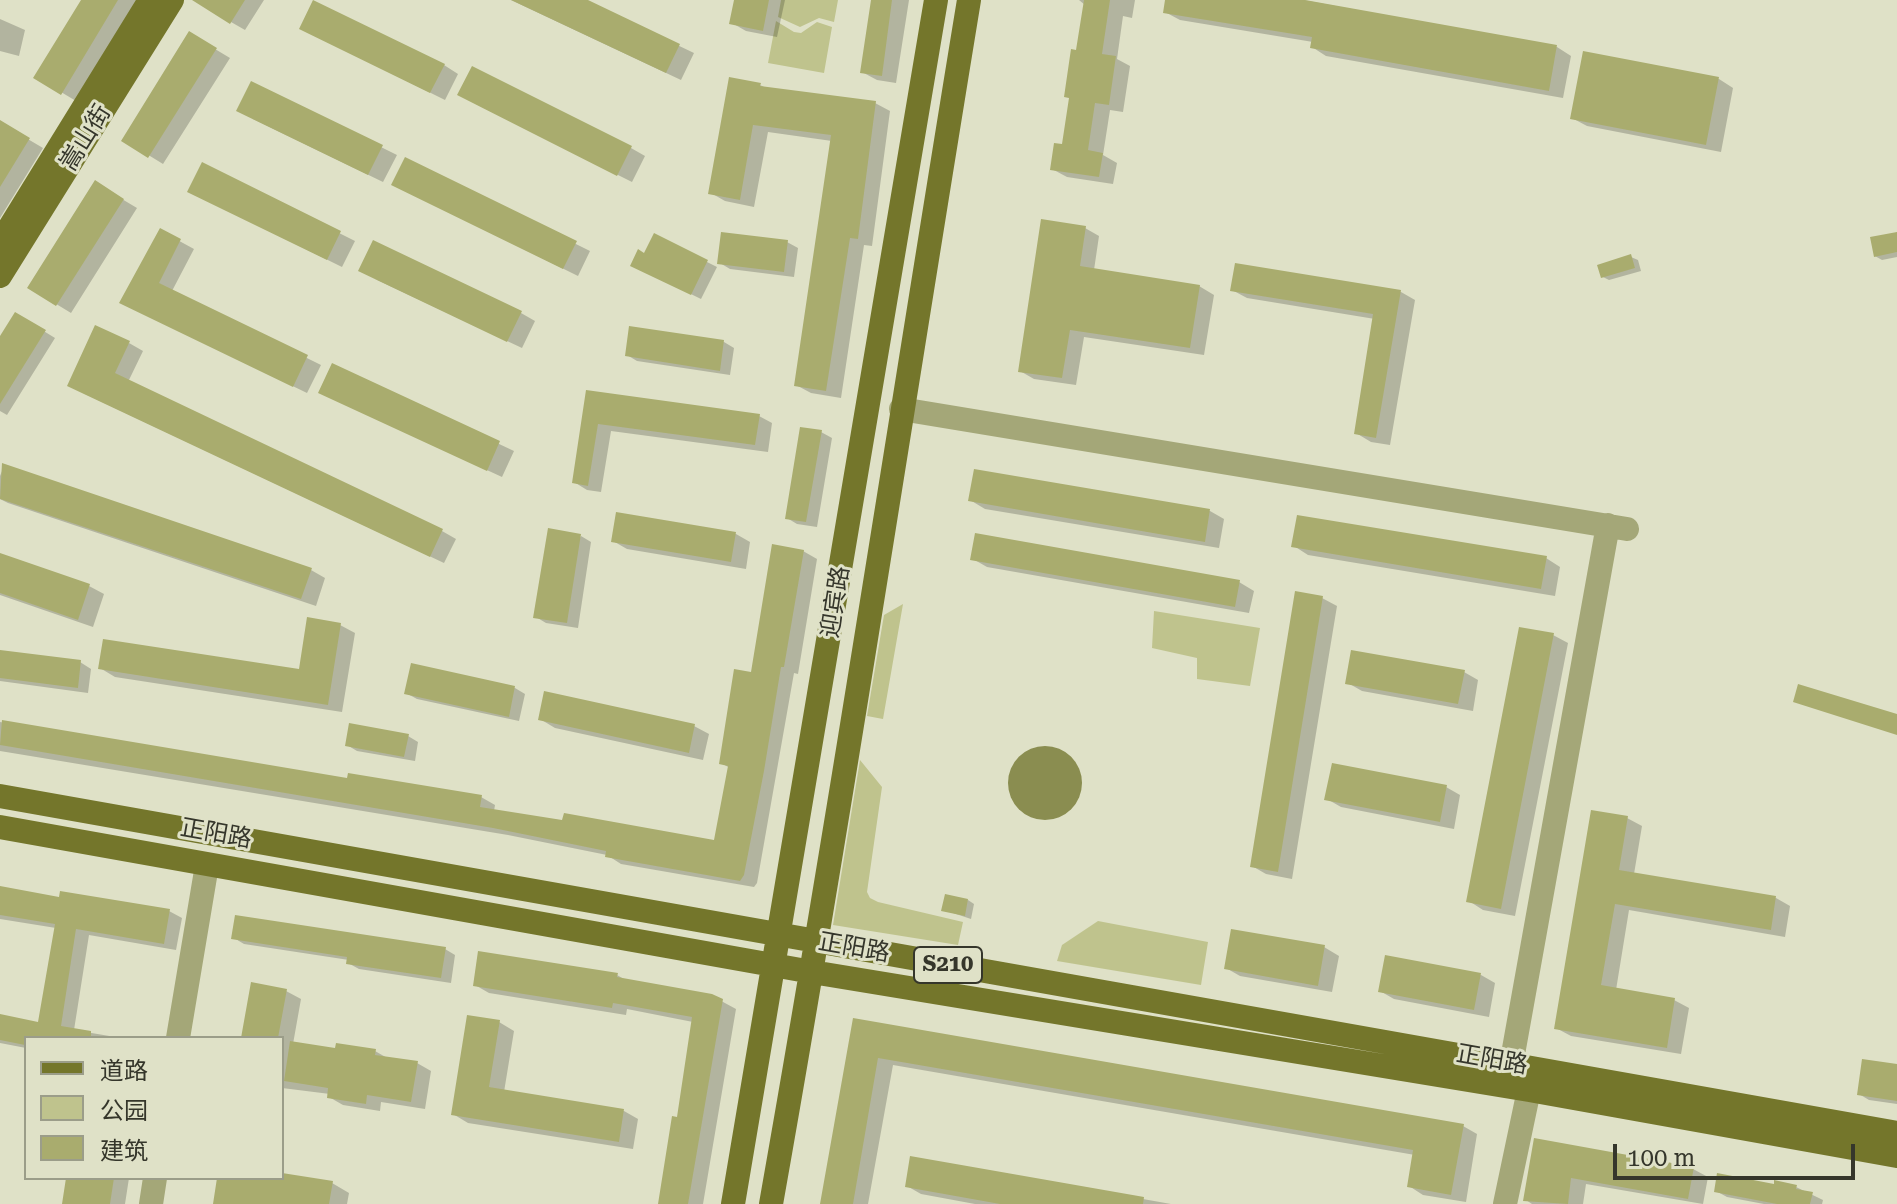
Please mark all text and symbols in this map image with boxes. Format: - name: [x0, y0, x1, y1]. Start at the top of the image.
- street label: 嵩山街: [55, 100, 117, 176]
- street label: 迎宾路: [816, 564, 856, 640]
- street label: 正阳路: [178, 814, 254, 854]
- street label: 正阳路: [816, 928, 892, 968]
- road number: S210: [914, 947, 982, 983]
- legend: [24, 1036, 284, 1180]
- street label: 正阳路: [1454, 1040, 1530, 1080]
- text: 道路: [100, 1057, 148, 1085]
- text: 公园: [100, 1097, 148, 1125]
- scale bar: [1617, 1128, 1859, 1178]
- text: 建筑: [100, 1137, 148, 1165]
- text: 100 m: [1627, 1144, 1695, 1172]

